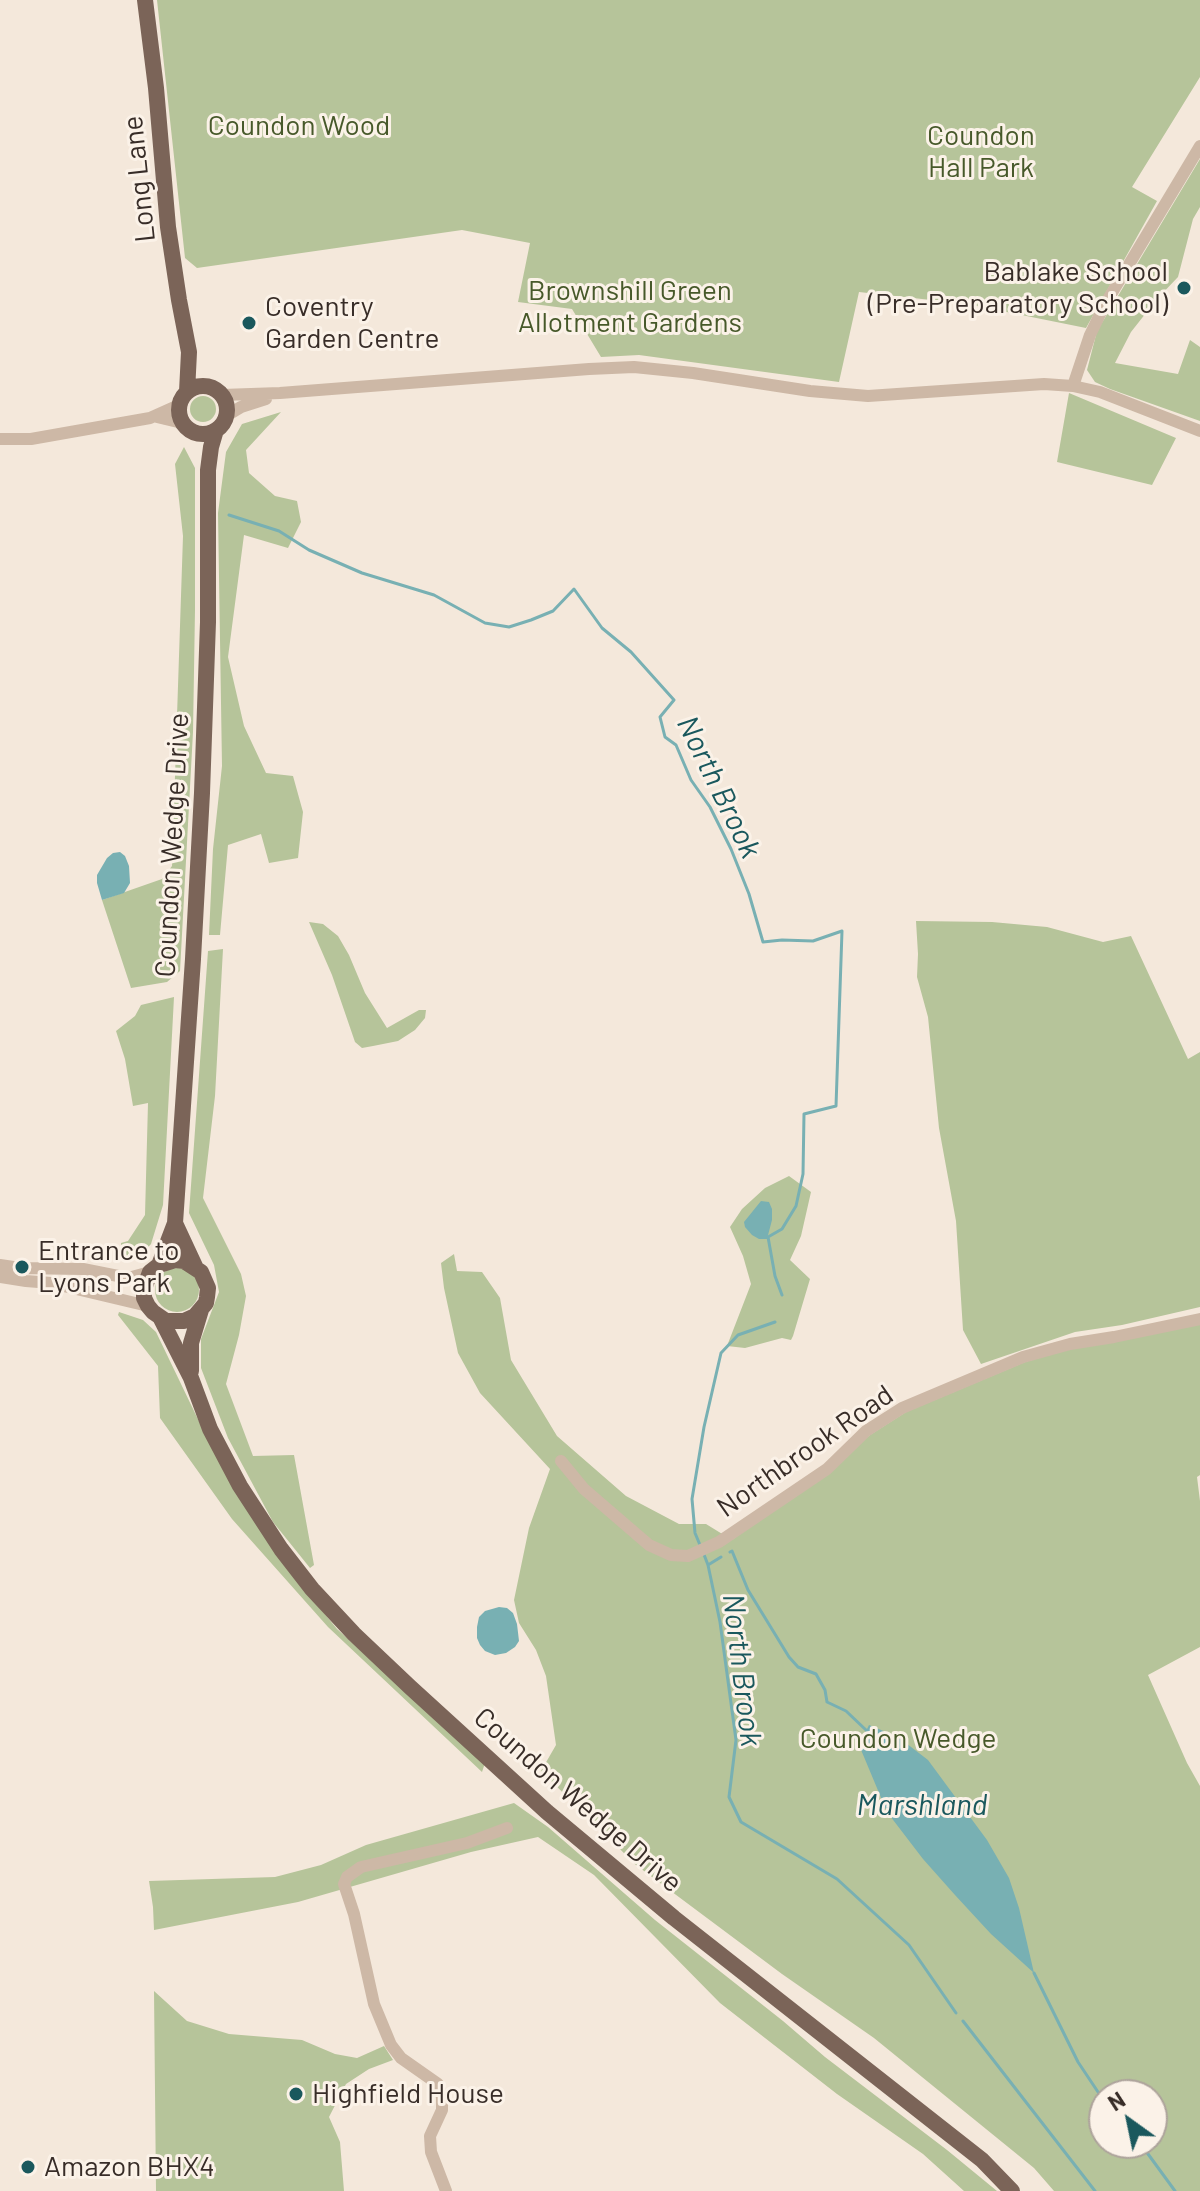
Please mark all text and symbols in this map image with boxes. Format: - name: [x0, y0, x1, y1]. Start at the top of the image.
- park label: Coundon Wood: [208, 109, 390, 143]
- street label: Long Lane: [116, 114, 162, 244]
- park label: Coundon Hall Park: [927, 119, 1035, 185]
- place label: Bablake School (Pre-Preparatory School): [868, 255, 1168, 321]
- park label: Brownshill Green Allotment Gardens: [518, 274, 742, 340]
- marker: Bablake School (Pre-Preparatory School): [1175, 279, 1193, 297]
- place label: Coventry Garden Centre: [265, 290, 439, 356]
- marker: Coventry Garden Centre: [240, 314, 258, 332]
- water label: North Brook: [669, 710, 769, 864]
- street label: Coundon Wedge Drive: [148, 712, 196, 978]
- place label: Entrance to Lyons Park: [38, 1234, 180, 1300]
- marker: Entrance to Lyons Park: [13, 1258, 31, 1276]
- street label: Northbrook Road: [710, 1378, 900, 1524]
- water label: North Brook: [715, 1592, 769, 1748]
- street label: Coundon Wedge Drive: [467, 1700, 689, 1900]
- park label: Coundon Wedge: [800, 1722, 996, 1756]
- water label: Marshland: [857, 1787, 987, 1823]
- place label: Highfield House: [312, 2077, 504, 2111]
- north arrow: [1088, 2079, 1168, 2159]
- marker: Highfield House: [287, 2085, 305, 2103]
- text: N: [1103, 2086, 1129, 2115]
- place label: Amazon BHX4: [44, 2150, 215, 2184]
- marker: Amazon BHX4: [19, 2158, 37, 2176]

